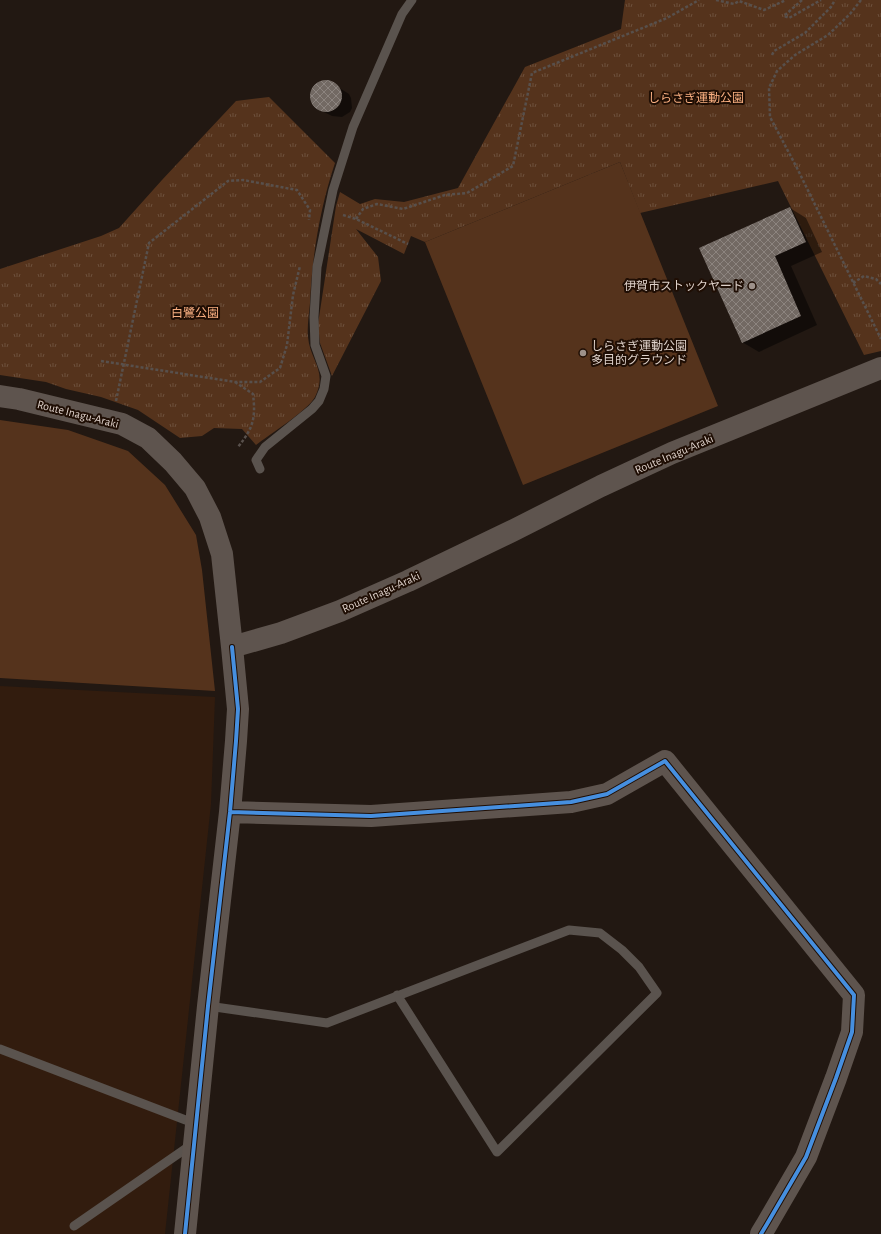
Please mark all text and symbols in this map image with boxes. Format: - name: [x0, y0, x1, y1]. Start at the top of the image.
- park label: しらさぎ運動公園: [648, 91, 744, 104]
- place label: 伊賀市ストックヤード: [624, 279, 744, 292]
- marker: 伊賀市ストックヤード: [747, 281, 757, 291]
- park label: 白鷺公園: [171, 306, 219, 319]
- place label: しらさぎ運動公園 多目的グラウンド: [591, 339, 687, 366]
- marker: しらさぎ運動公園 多目的グラウンド: [578, 348, 588, 358]
- street label: Route Inagu-Araki: [36, 398, 120, 430]
- street label: Route Inagu-Araki: [633, 432, 715, 476]
- street label: Route Inagu-Araki: [340, 569, 422, 615]

